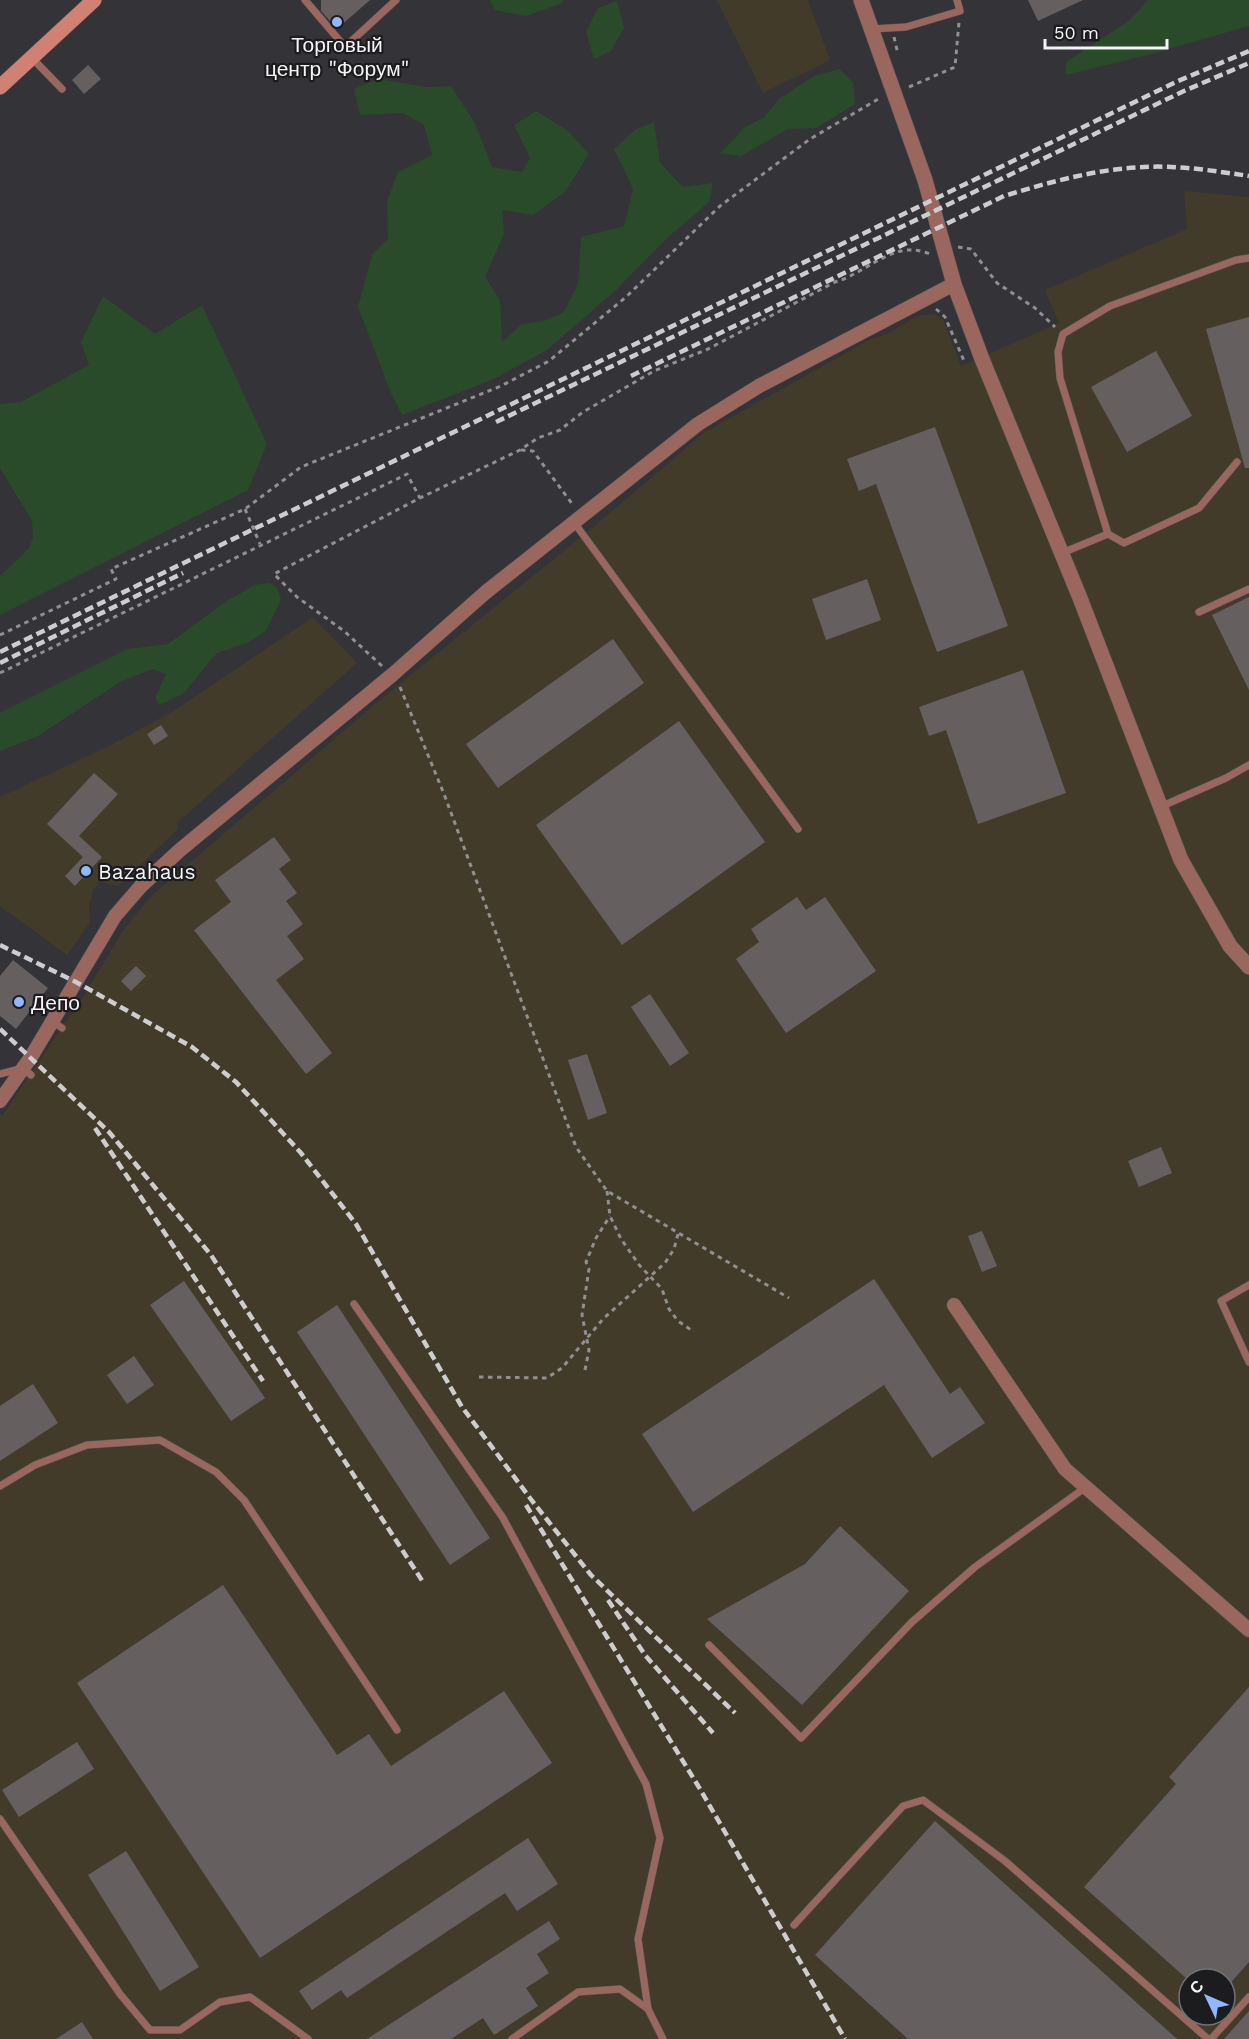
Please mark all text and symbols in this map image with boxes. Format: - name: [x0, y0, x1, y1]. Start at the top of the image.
- scale bar: [1045, 12, 1166, 50]
- marker: Торговый центр "Форум": [330, 15, 344, 29]
- text: 50 m: [1054, 22, 1099, 43]
- place label: Торговый центр "Форум": [265, 32, 409, 81]
- place label: Bazahaus: [98, 859, 196, 884]
- marker: Bazahaus: [79, 864, 93, 878]
- place label: Депо: [31, 990, 80, 1015]
- marker: Депо: [12, 995, 26, 1009]
- north arrow: [1177, 1967, 1237, 2027]
- text: С: [1186, 1976, 1208, 1998]

